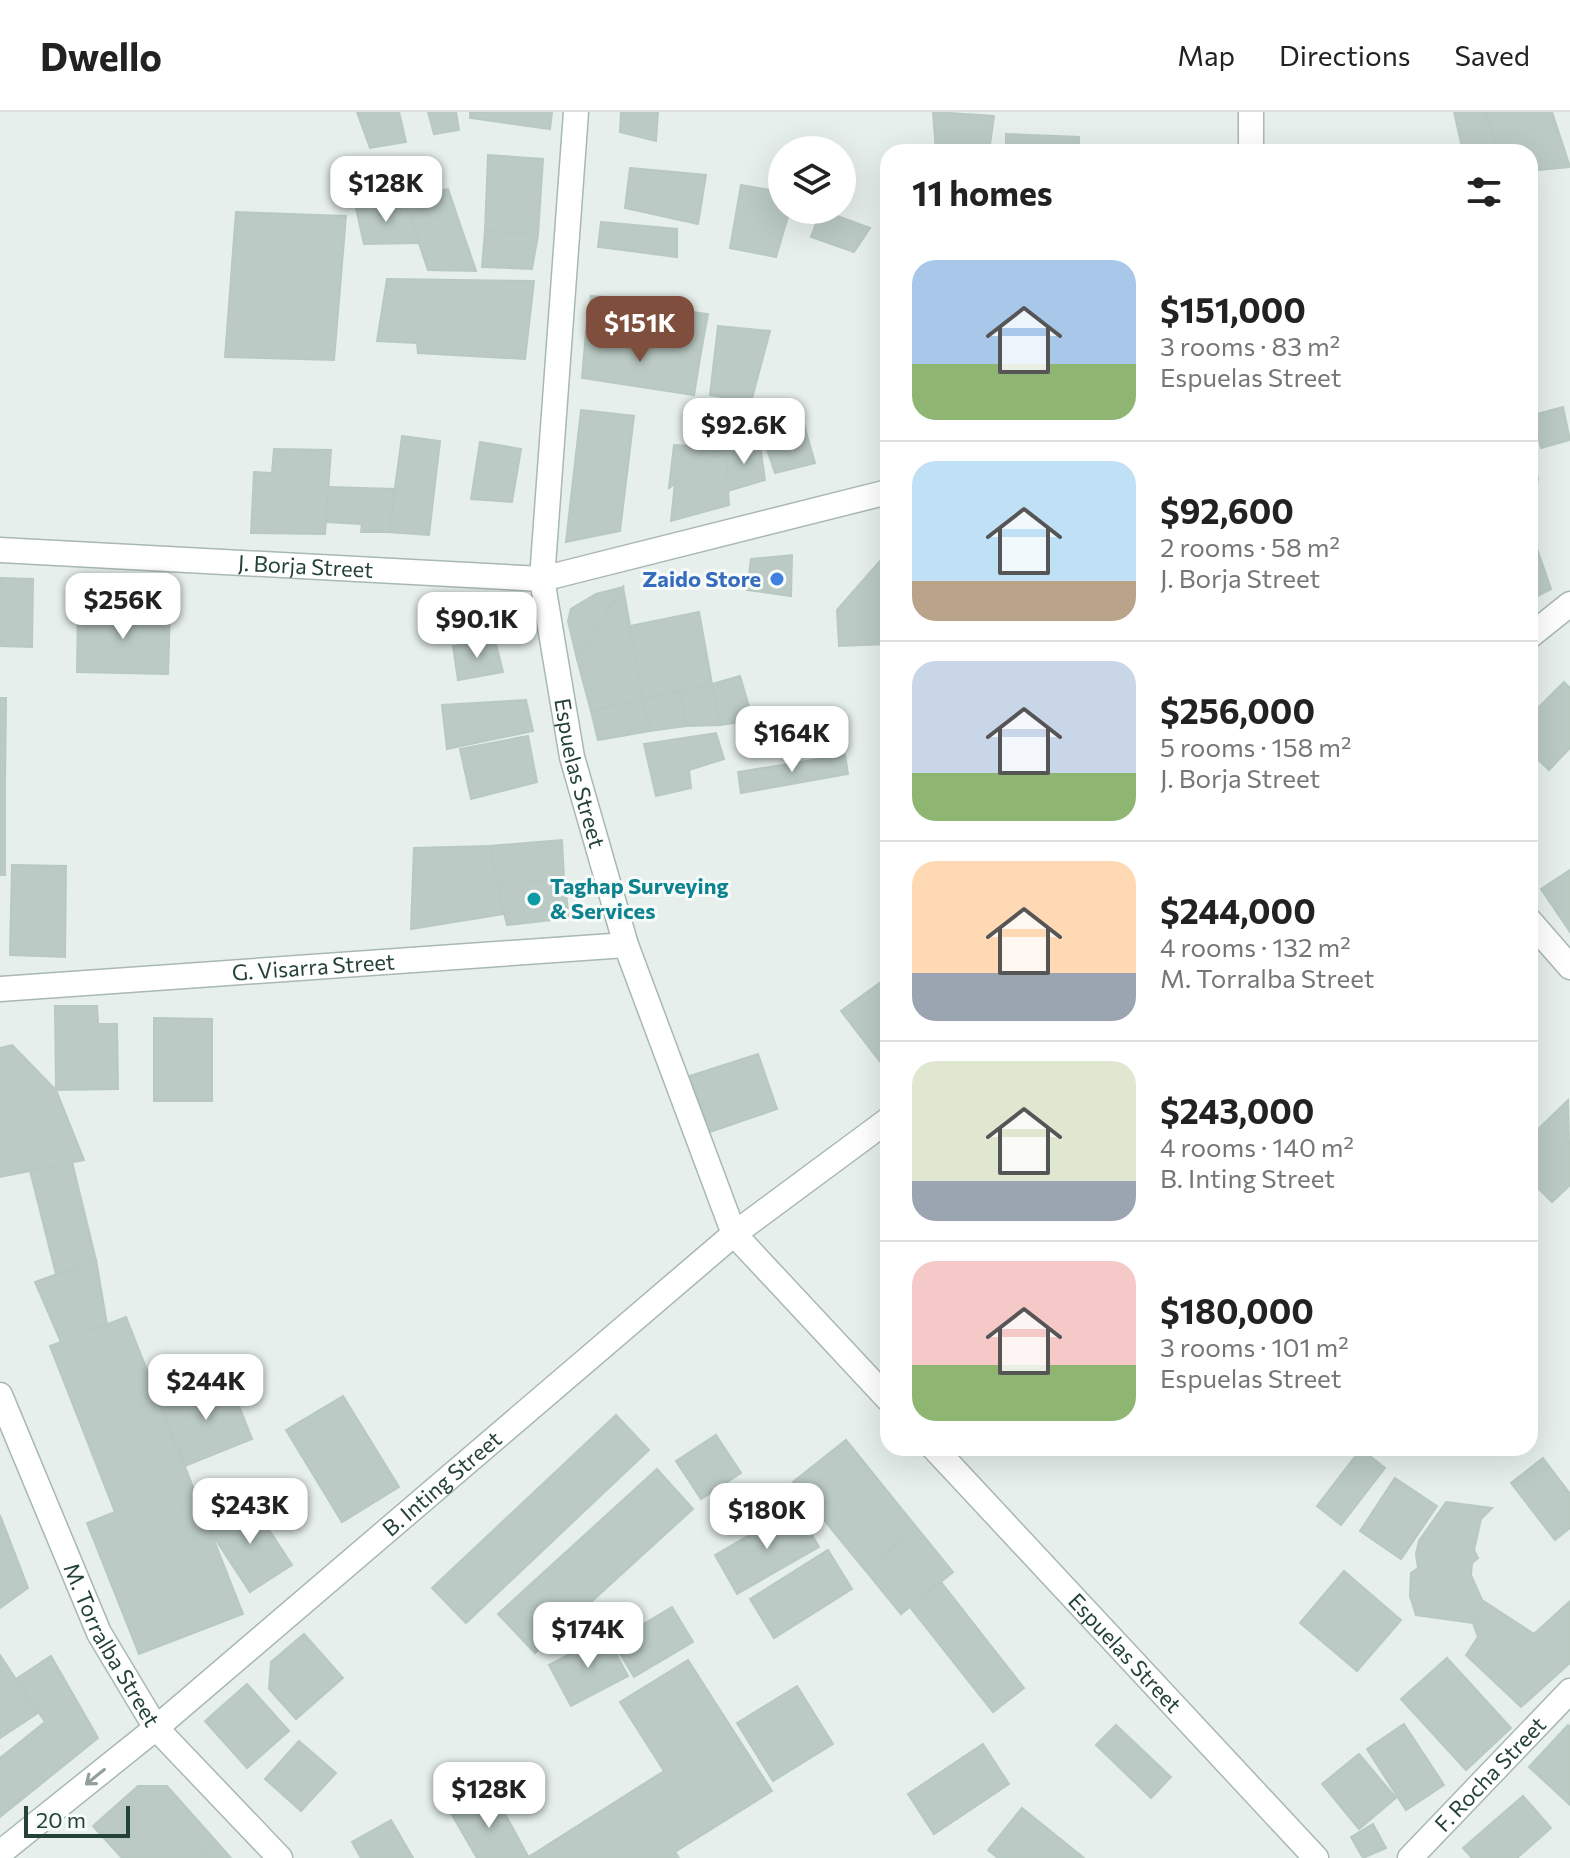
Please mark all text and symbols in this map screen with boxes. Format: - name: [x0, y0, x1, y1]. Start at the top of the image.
- text: Dwello: [40, 32, 162, 79]
- text: Map: [1177, 38, 1235, 72]
- text: Directions: [1279, 38, 1410, 72]
- text: Saved: [1454, 38, 1530, 72]
- map controls: [768, 136, 856, 224]
- button: layers: [768, 136, 856, 224]
- pin: $128K: [330, 156, 442, 224]
- text: $128K: [348, 166, 424, 197]
- icon: filters: [1462, 170, 1506, 214]
- text: 11 homes: [912, 171, 1053, 213]
- text: $151,000: [1160, 288, 1306, 330]
- icon: home: [976, 292, 1072, 388]
- pin: $151K: [584, 296, 696, 364]
- text: $151K: [604, 306, 676, 337]
- text: 3 rooms · 83 m²: [1160, 330, 1340, 361]
- text: Espuelas Street: [1160, 361, 1341, 392]
- pin: $92.6K: [679, 398, 809, 466]
- text: $92.6K: [701, 408, 787, 439]
- text: $92,600: [1160, 489, 1294, 531]
- icon: home: [976, 493, 1072, 589]
- text: 2 rooms · 58 m²: [1160, 531, 1340, 562]
- street label: J. Borja Street: [237, 549, 374, 583]
- text: J. Borja Street: [1160, 562, 1320, 593]
- place label: Zaido Store: [642, 565, 761, 592]
- marker: Zaido Store: [768, 570, 786, 588]
- pin: $256K: [67, 573, 179, 641]
- text: $256K: [83, 583, 163, 614]
- pin: $90.1K: [412, 592, 542, 660]
- text: $90.1K: [436, 602, 518, 633]
- text: $256,000: [1160, 689, 1315, 731]
- icon: home: [976, 693, 1072, 789]
- street label: Espuelas Street: [549, 696, 611, 851]
- pin: $164K: [736, 706, 848, 774]
- text: $164K: [754, 716, 830, 747]
- text: 5 rooms · 158 m²: [1160, 731, 1351, 762]
- text: J. Borja Street: [1160, 762, 1320, 793]
- place label: Taghap Surveying & Services: [550, 872, 728, 924]
- text: $244,000: [1160, 889, 1316, 931]
- marker: Taghap Surveying & Services: [525, 890, 543, 908]
- icon: home: [976, 893, 1072, 989]
- text: 4 rooms · 132 m²: [1160, 931, 1351, 962]
- street label: G. Visarra Street: [231, 947, 396, 986]
- text: M. Torralba Street: [1160, 962, 1374, 993]
- text: $243,000: [1160, 1089, 1314, 1131]
- icon: home: [976, 1093, 1072, 1189]
- text: 4 rooms · 140 m²: [1160, 1131, 1354, 1162]
- text: B. Inting Street: [1160, 1162, 1335, 1193]
- text: $180,000: [1160, 1289, 1314, 1331]
- icon: home: [976, 1293, 1072, 1389]
- text: 3 rooms · 101 m²: [1160, 1331, 1349, 1362]
- pin: $244K: [150, 1354, 262, 1422]
- text: Espuelas Street: [1160, 1362, 1341, 1393]
- text: $244K: [166, 1364, 246, 1395]
- street label: B. Inting Street: [377, 1425, 507, 1542]
- pin: $243K: [194, 1478, 306, 1546]
- pin: $180K: [711, 1483, 823, 1551]
- text: $243K: [211, 1488, 289, 1519]
- text: $180K: [728, 1493, 806, 1524]
- street label: M. Torralba Street: [58, 1559, 166, 1731]
- street label: Espuelas Street: [1063, 1587, 1187, 1718]
- pin: $174K: [532, 1602, 644, 1670]
- text: $174K: [551, 1612, 625, 1643]
- street label: F. Rocha Street: [1429, 1711, 1551, 1837]
- pin: $128K: [433, 1762, 545, 1830]
- one-way arrow: [85, 1768, 106, 1786]
- text: $128K: [451, 1772, 527, 1803]
- scale bar: [24, 1802, 130, 1838]
- text: 20 m: [36, 1806, 86, 1833]

